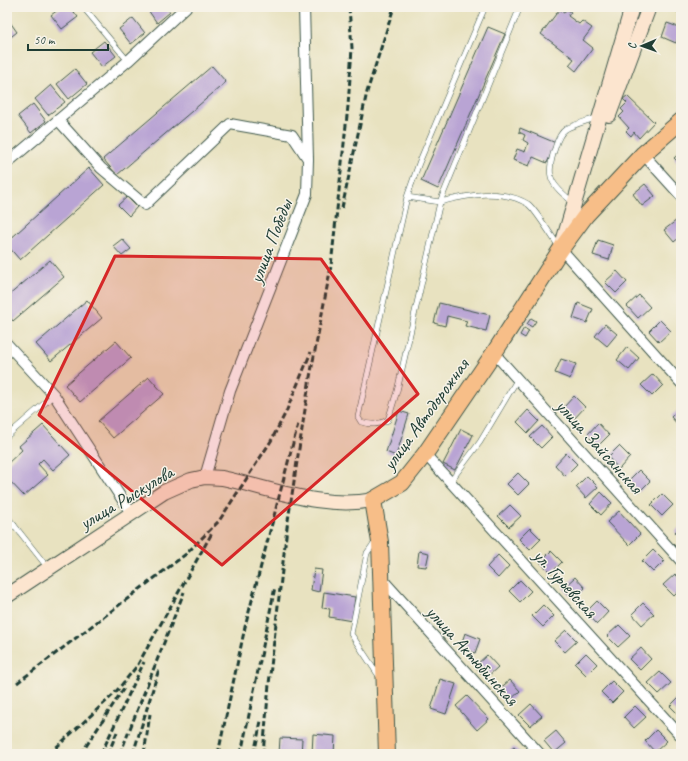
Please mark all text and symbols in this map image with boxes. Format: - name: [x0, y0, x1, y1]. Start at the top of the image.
- scale bar: [28, 26, 108, 52]
- north arrow: [622, 26, 662, 66]
- text: 50 m: [34, 32, 56, 48]
- text: С: [625, 42, 639, 49]
- street label: улица Победы: [244, 194, 299, 288]
- street label: улица Автодорожная: [377, 353, 475, 476]
- street label: улица Зайсанская: [550, 394, 649, 500]
- street label: улица Рыскулова: [74, 459, 180, 536]
- street label: ул. Гурьевская: [527, 544, 603, 624]
- street label: улица Актюбинская: [420, 600, 524, 712]

